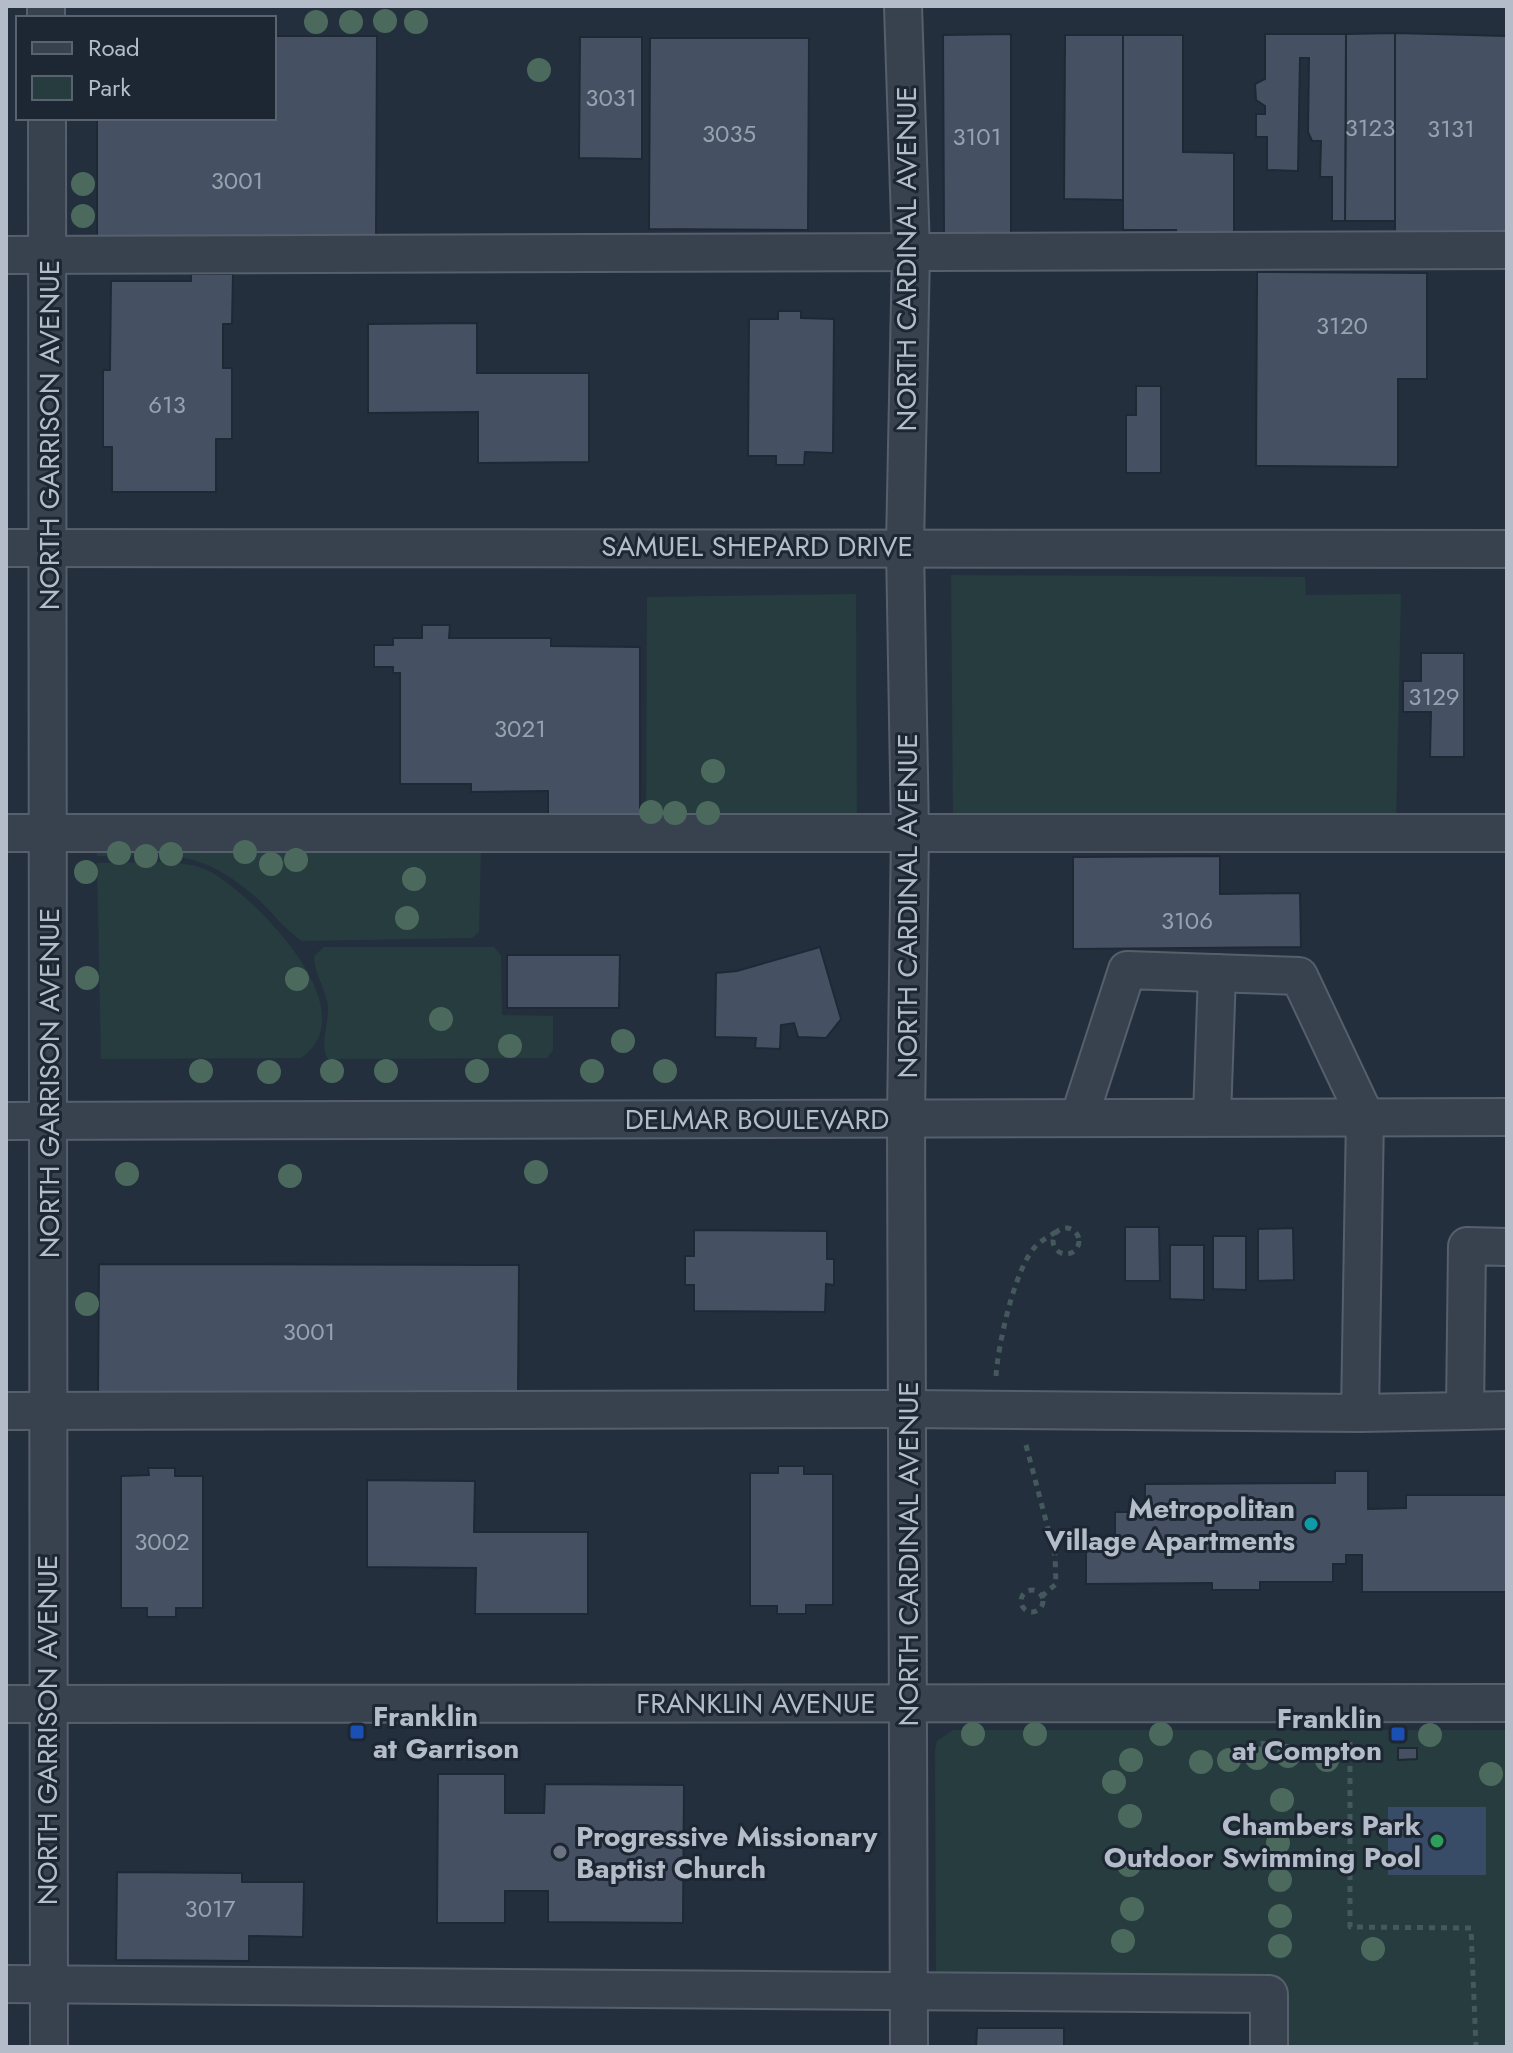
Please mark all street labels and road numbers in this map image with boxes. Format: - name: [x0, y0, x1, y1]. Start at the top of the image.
- street label: NORTH CARDINAL AVENUE: [886, 86, 927, 432]
- street label: NORTH GARRISON AVENUE: [29, 260, 70, 610]
- street label: SAMUEL SHEPARD DRIVE: [601, 526, 913, 567]
- street label: NORTH CARDINAL AVENUE: [887, 733, 928, 1079]
- street label: NORTH GARRISON AVENUE: [29, 908, 70, 1258]
- street label: DELMAR BOULEVARD: [625, 1099, 889, 1140]
- street label: NORTH CARDINAL AVENUE: [888, 1381, 929, 1727]
- street label: NORTH GARRISON AVENUE: [27, 1555, 68, 1905]
- street label: FRANKLIN AVENUE: [636, 1683, 876, 1724]

